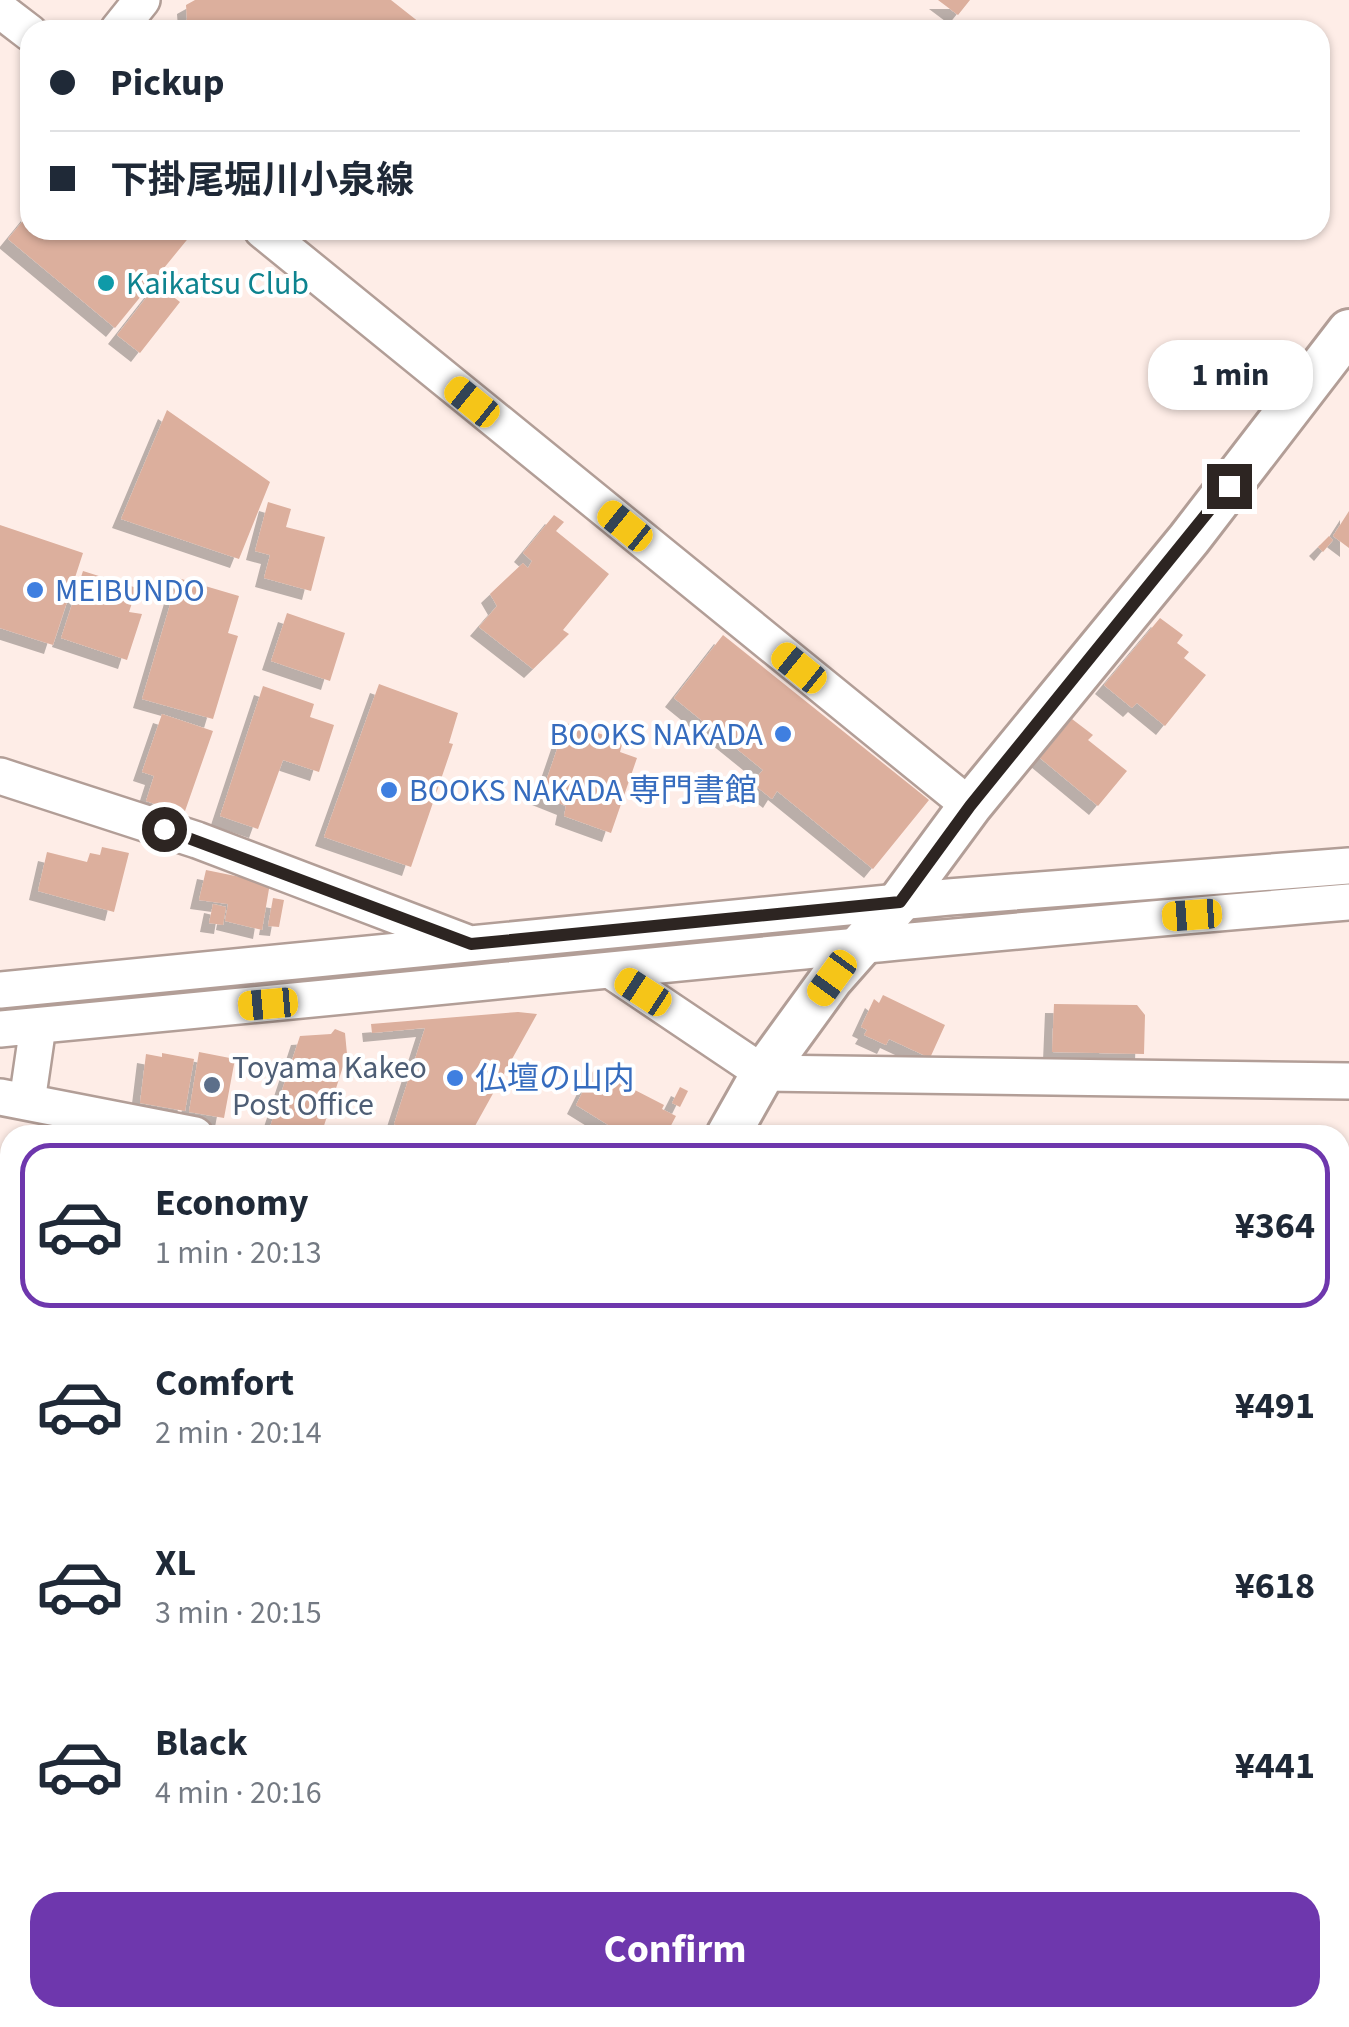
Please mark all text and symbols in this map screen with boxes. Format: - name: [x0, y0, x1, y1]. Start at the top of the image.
- text: Pickup: [110, 56, 224, 110]
- text: 下掛尾堀川小泉線: [110, 154, 414, 208]
- place label: Kaikatsu Club: [126, 261, 309, 307]
- marker: Kaikatsu Club: [95, 272, 117, 294]
- callout: 1 min: [1146, 341, 1312, 411]
- text: 1 min: [1192, 352, 1269, 398]
- car: [439, 371, 505, 433]
- route end: [1207, 464, 1252, 509]
- car: [592, 495, 658, 557]
- place label: MEIBUNDO: [55, 568, 205, 614]
- marker: MEIBUNDO: [24, 579, 46, 601]
- car: [766, 637, 832, 699]
- place label: BOOKS NAKADA: [550, 712, 764, 758]
- marker: BOOKS NAKADA: [772, 723, 794, 745]
- place label: BOOKS NAKADA 専門書館: [409, 768, 757, 814]
- marker: BOOKS NAKADA 専門書館: [378, 779, 400, 801]
- route start: [142, 807, 187, 852]
- car: [1161, 898, 1223, 932]
- car: [802, 945, 862, 1011]
- car: [610, 963, 676, 1021]
- car: [237, 986, 299, 1022]
- place label: Toyama Kakeo Post Office: [232, 1045, 427, 1128]
- place label: 仏壇の山内: [475, 1056, 635, 1102]
- marker: 仏壇の山内: [444, 1067, 466, 1089]
- marker: Toyama Kakeo Post Office: [201, 1074, 223, 1096]
- text: Economy: [155, 1176, 308, 1230]
- icon: car: [35, 1181, 125, 1271]
- text: ¥364: [1235, 1199, 1315, 1253]
- text: 1 min · 20:13: [155, 1230, 322, 1276]
- text: Comfort: [155, 1356, 294, 1410]
- icon: car: [35, 1361, 125, 1451]
- text: ¥491: [1235, 1379, 1315, 1433]
- text: 2 min · 20:14: [155, 1410, 322, 1456]
- text: XL: [155, 1536, 196, 1590]
- icon: car: [35, 1541, 125, 1631]
- text: ¥618: [1235, 1559, 1315, 1613]
- text: 3 min · 20:15: [155, 1590, 322, 1636]
- text: Black: [155, 1716, 248, 1770]
- icon: car: [35, 1721, 125, 1811]
- text: ¥441: [1235, 1739, 1315, 1793]
- text: 4 min · 20:16: [155, 1770, 322, 1816]
- button: Confirm: [30, 1892, 1320, 2007]

